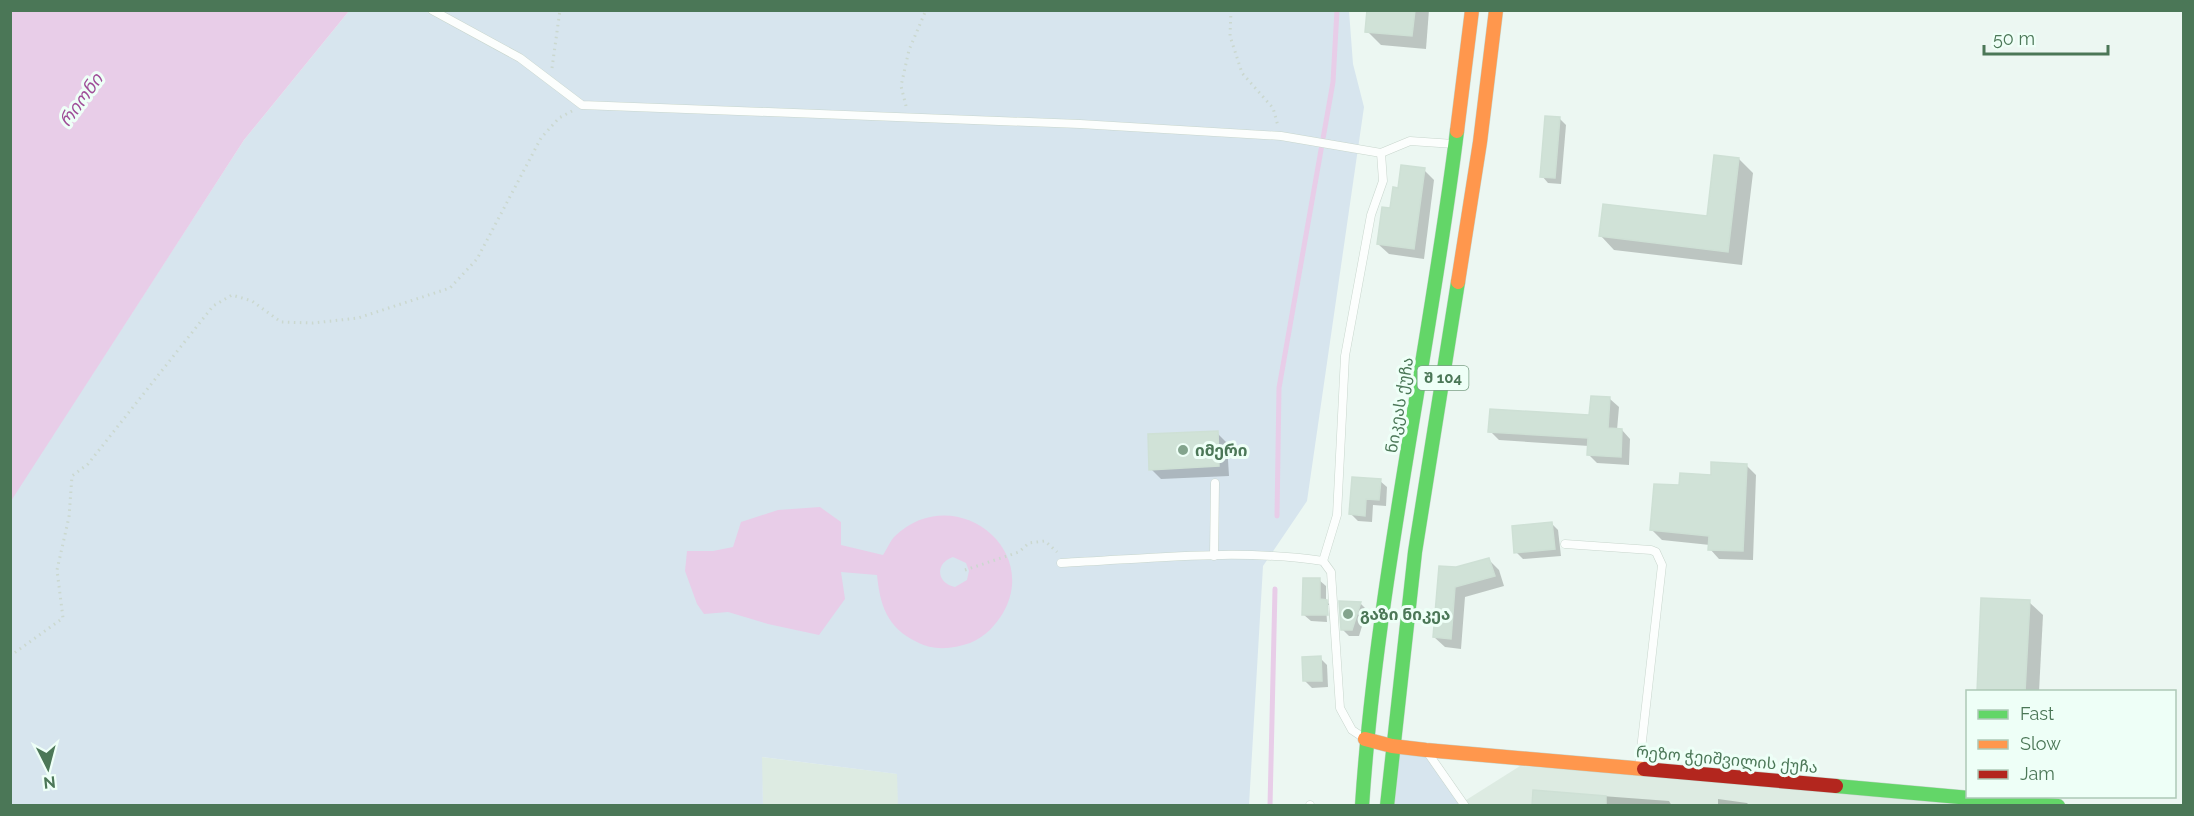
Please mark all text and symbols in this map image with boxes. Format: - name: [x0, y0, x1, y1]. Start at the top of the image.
- scale bar: [1984, 18, 2108, 56]
- text: 50 m: [1993, 28, 2035, 49]
- water label: რიონი: [54, 69, 107, 130]
- street label: ნიკეას ქუჩა: [1382, 356, 1417, 455]
- road number: შ 104: [1418, 366, 1468, 390]
- place label: იმერი: [1195, 441, 1247, 460]
- marker: იმერი: [1176, 443, 1190, 457]
- place label: გაზი ნიკეა: [1360, 605, 1450, 624]
- marker: გაზი ნიკეა: [1341, 607, 1355, 621]
- legend: [1966, 690, 2176, 798]
- text: Fast: [2020, 703, 2054, 724]
- text: Slow: [2020, 733, 2061, 754]
- north arrow: [18, 738, 78, 798]
- street label: რეზო ჭეიშვილის ქუჩა: [1635, 742, 1819, 778]
- text: Jam: [2020, 763, 2055, 784]
- text: N: [42, 772, 57, 793]

